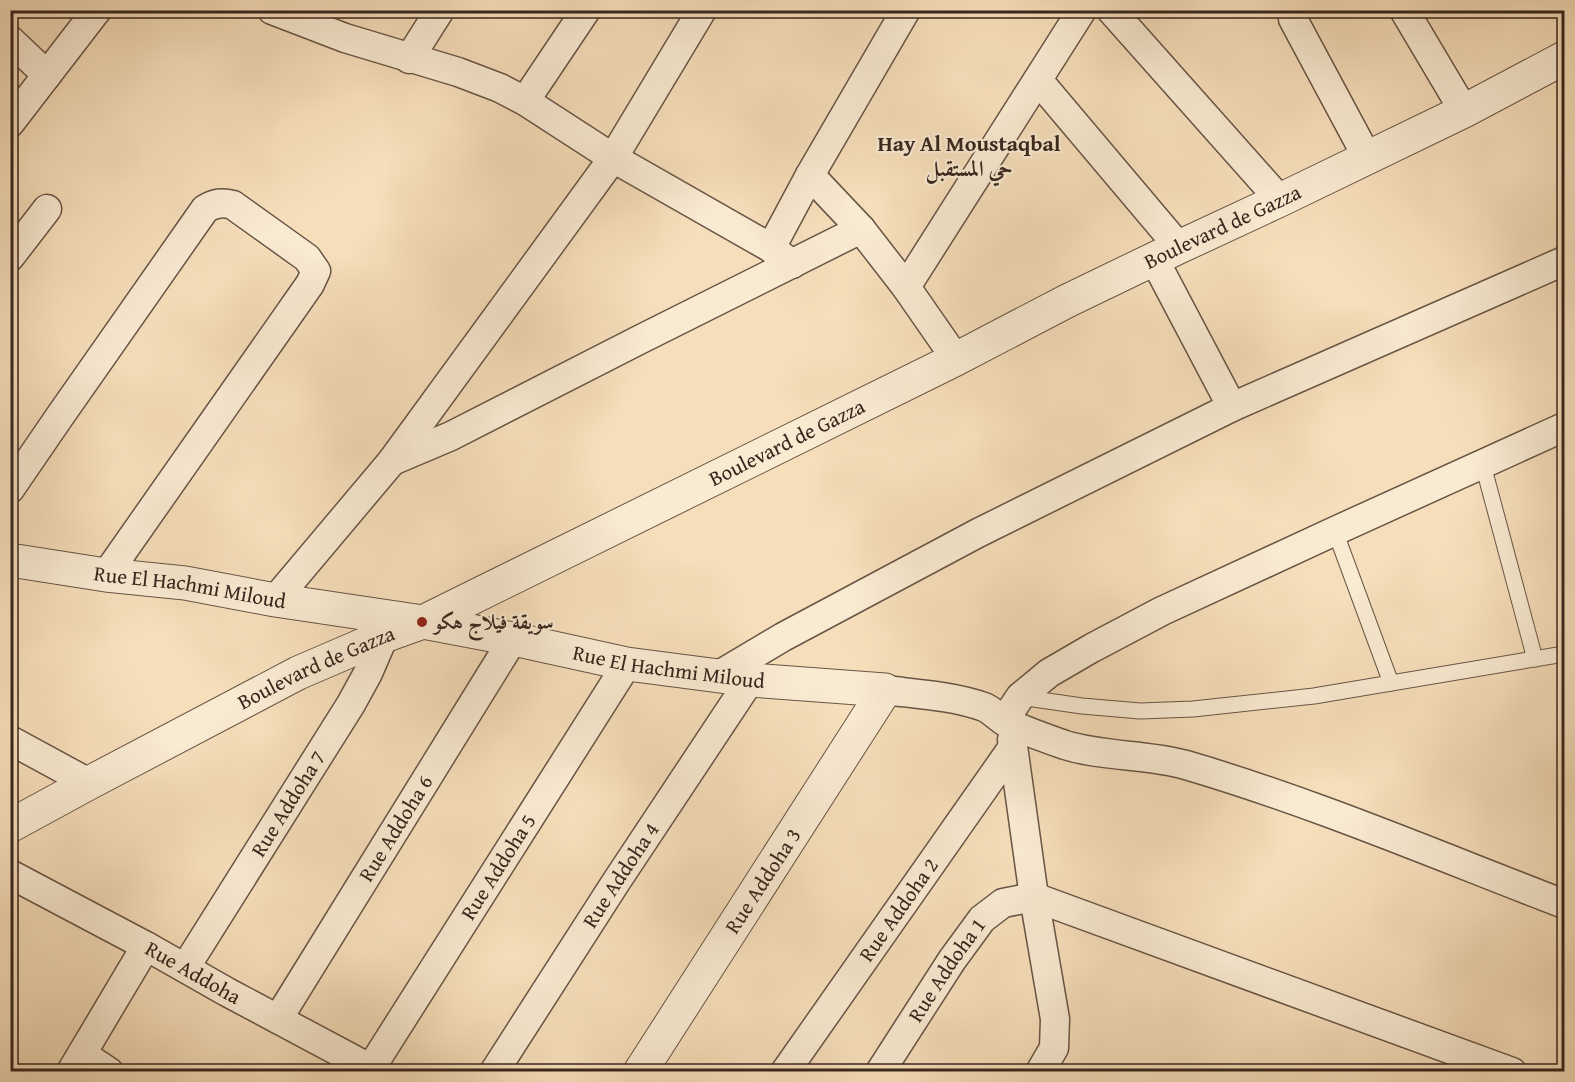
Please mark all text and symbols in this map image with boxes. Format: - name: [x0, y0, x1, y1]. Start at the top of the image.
- district label: Hay Al Moustaqbal حي المستقبل: [877, 127, 1061, 187]
- street label: Boulevard de Gazza: [1138, 176, 1306, 277]
- street label: Boulevard de Gazza: [703, 390, 870, 494]
- street label: Rue El Hachmi Miloud: [92, 557, 289, 617]
- place label: سويقة فيلاج هكو: [432, 606, 554, 641]
- marker: سويقة فيلاج هكو: [415, 615, 429, 629]
- street label: Boulevard de Gazza: [232, 617, 399, 717]
- street label: Rue El Hachmi Miloud: [570, 637, 767, 696]
- street label: Rue Addoha 7: [243, 744, 333, 863]
- street label: Rue Addoha 6: [351, 769, 440, 888]
- street label: Rue Addoha 5: [453, 808, 543, 926]
- street label: Rue Addoha 4: [574, 816, 666, 934]
- street label: Rue Addoha 3: [717, 822, 808, 940]
- street label: Rue Addoha 2: [851, 851, 946, 968]
- street label: Rue Addoha 1: [900, 911, 993, 1028]
- street label: Rue Addoha: [140, 933, 247, 1012]

